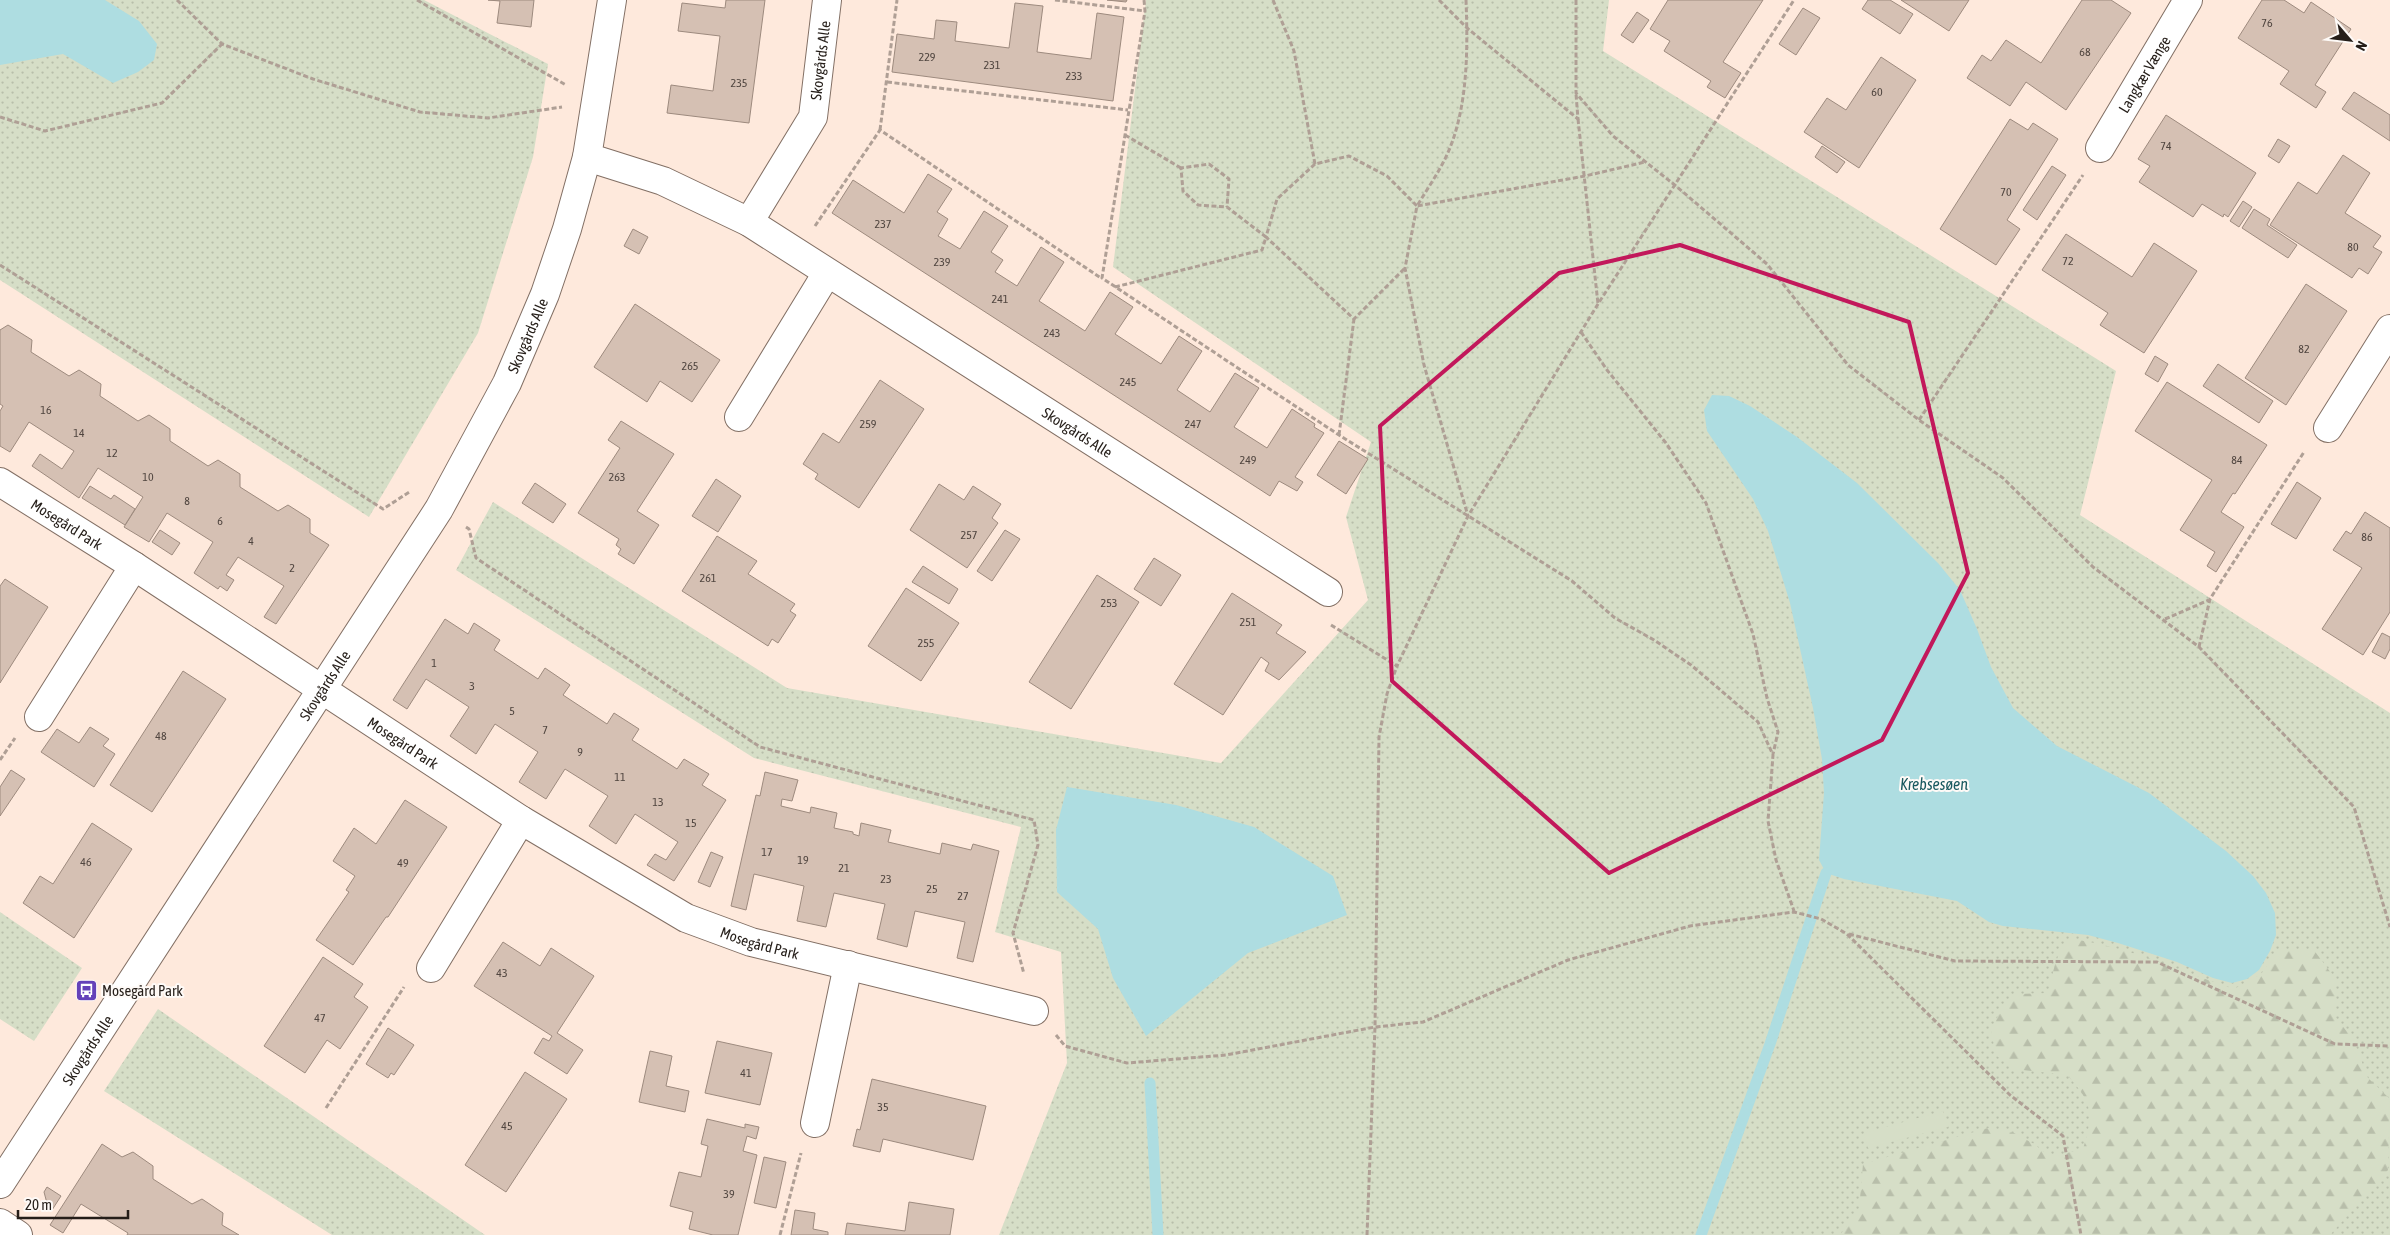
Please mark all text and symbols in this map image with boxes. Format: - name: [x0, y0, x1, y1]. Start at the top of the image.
- north arrow: [2325, 15, 2375, 65]
- house number: 76: [2261, 16, 2273, 30]
- street label: Skovgårds Alle: [807, 20, 833, 101]
- street label: Langkær Vænge: [2115, 32, 2173, 116]
- text: N: [2352, 39, 2370, 54]
- house number: 68: [2079, 45, 2091, 59]
- house number: 229: [919, 50, 936, 64]
- house number: 231: [984, 58, 1001, 72]
- house number: 233: [1066, 69, 1082, 83]
- house number: 235: [731, 76, 747, 90]
- house number: 60: [1871, 85, 1883, 99]
- house number: 74: [2160, 139, 2172, 153]
- house number: 70: [2000, 185, 2012, 199]
- house number: 237: [875, 217, 892, 231]
- house number: 80: [2347, 240, 2359, 254]
- house number: 72: [2062, 254, 2074, 268]
- house number: 239: [934, 255, 951, 269]
- house number: 241: [992, 292, 1009, 306]
- street label: Skovgårds Alle: [504, 295, 551, 376]
- house number: 243: [1044, 326, 1060, 340]
- house number: 82: [2298, 342, 2310, 356]
- house number: 265: [682, 359, 698, 373]
- house number: 245: [1120, 375, 1136, 389]
- house number: 16: [40, 403, 52, 417]
- street label: Skovgårds Alle: [1039, 403, 1116, 461]
- house number: 259: [860, 417, 877, 431]
- house number: 247: [1185, 417, 1202, 431]
- house number: 14: [73, 426, 85, 440]
- house number: 12: [106, 446, 118, 460]
- house number: 249: [1240, 453, 1257, 467]
- house number: 84: [2231, 453, 2243, 467]
- house number: 10: [142, 470, 154, 484]
- house number: 263: [609, 470, 625, 484]
- house number: 8: [184, 494, 190, 508]
- street label: Mosegård Park: [28, 495, 106, 553]
- house number: 6: [217, 514, 223, 528]
- house number: 257: [961, 528, 978, 542]
- house number: 86: [2361, 530, 2373, 544]
- house number: 4: [248, 534, 254, 548]
- house number: 2: [289, 561, 295, 575]
- house number: 261: [700, 571, 717, 585]
- house number: 253: [1101, 596, 1117, 610]
- house number: 251: [1240, 615, 1257, 629]
- house number: 255: [918, 636, 934, 650]
- street label: Skovgårds Alle: [296, 647, 353, 723]
- house number: 1: [431, 656, 437, 670]
- house number: 3: [469, 679, 475, 693]
- house number: 5: [509, 704, 515, 718]
- street label: Mosegård Park: [365, 713, 442, 772]
- house number: 7: [542, 723, 548, 737]
- house number: 48: [155, 729, 167, 743]
- house number: 9: [577, 745, 583, 759]
- house number: 11: [614, 770, 626, 784]
- water label: Krebsesøen: [1900, 775, 1968, 793]
- house number: 13: [652, 795, 664, 809]
- house number: 15: [685, 816, 697, 830]
- house number: 17: [761, 845, 773, 859]
- house number: 19: [797, 853, 809, 867]
- house number: 46: [80, 855, 92, 869]
- house number: 49: [397, 856, 409, 870]
- house number: 21: [838, 861, 850, 875]
- house number: 23: [880, 872, 892, 886]
- house number: 25: [926, 882, 938, 896]
- house number: 27: [957, 889, 969, 903]
- street label: Mosegård Park: [718, 923, 801, 962]
- house number: 43: [496, 966, 508, 980]
- bus stop icon: Mosegård Park: [74, 978, 98, 1002]
- place label: Mosegård Park: [102, 982, 183, 999]
- house number: 47: [314, 1011, 326, 1025]
- street label: Skovgårds Alle: [58, 1012, 116, 1088]
- house number: 41: [740, 1066, 752, 1080]
- house number: 35: [877, 1100, 889, 1114]
- house number: 45: [501, 1119, 513, 1133]
- house number: 39: [723, 1187, 735, 1201]
- scale bar: [18, 1188, 128, 1220]
- text: 20 m: [25, 1196, 52, 1213]

